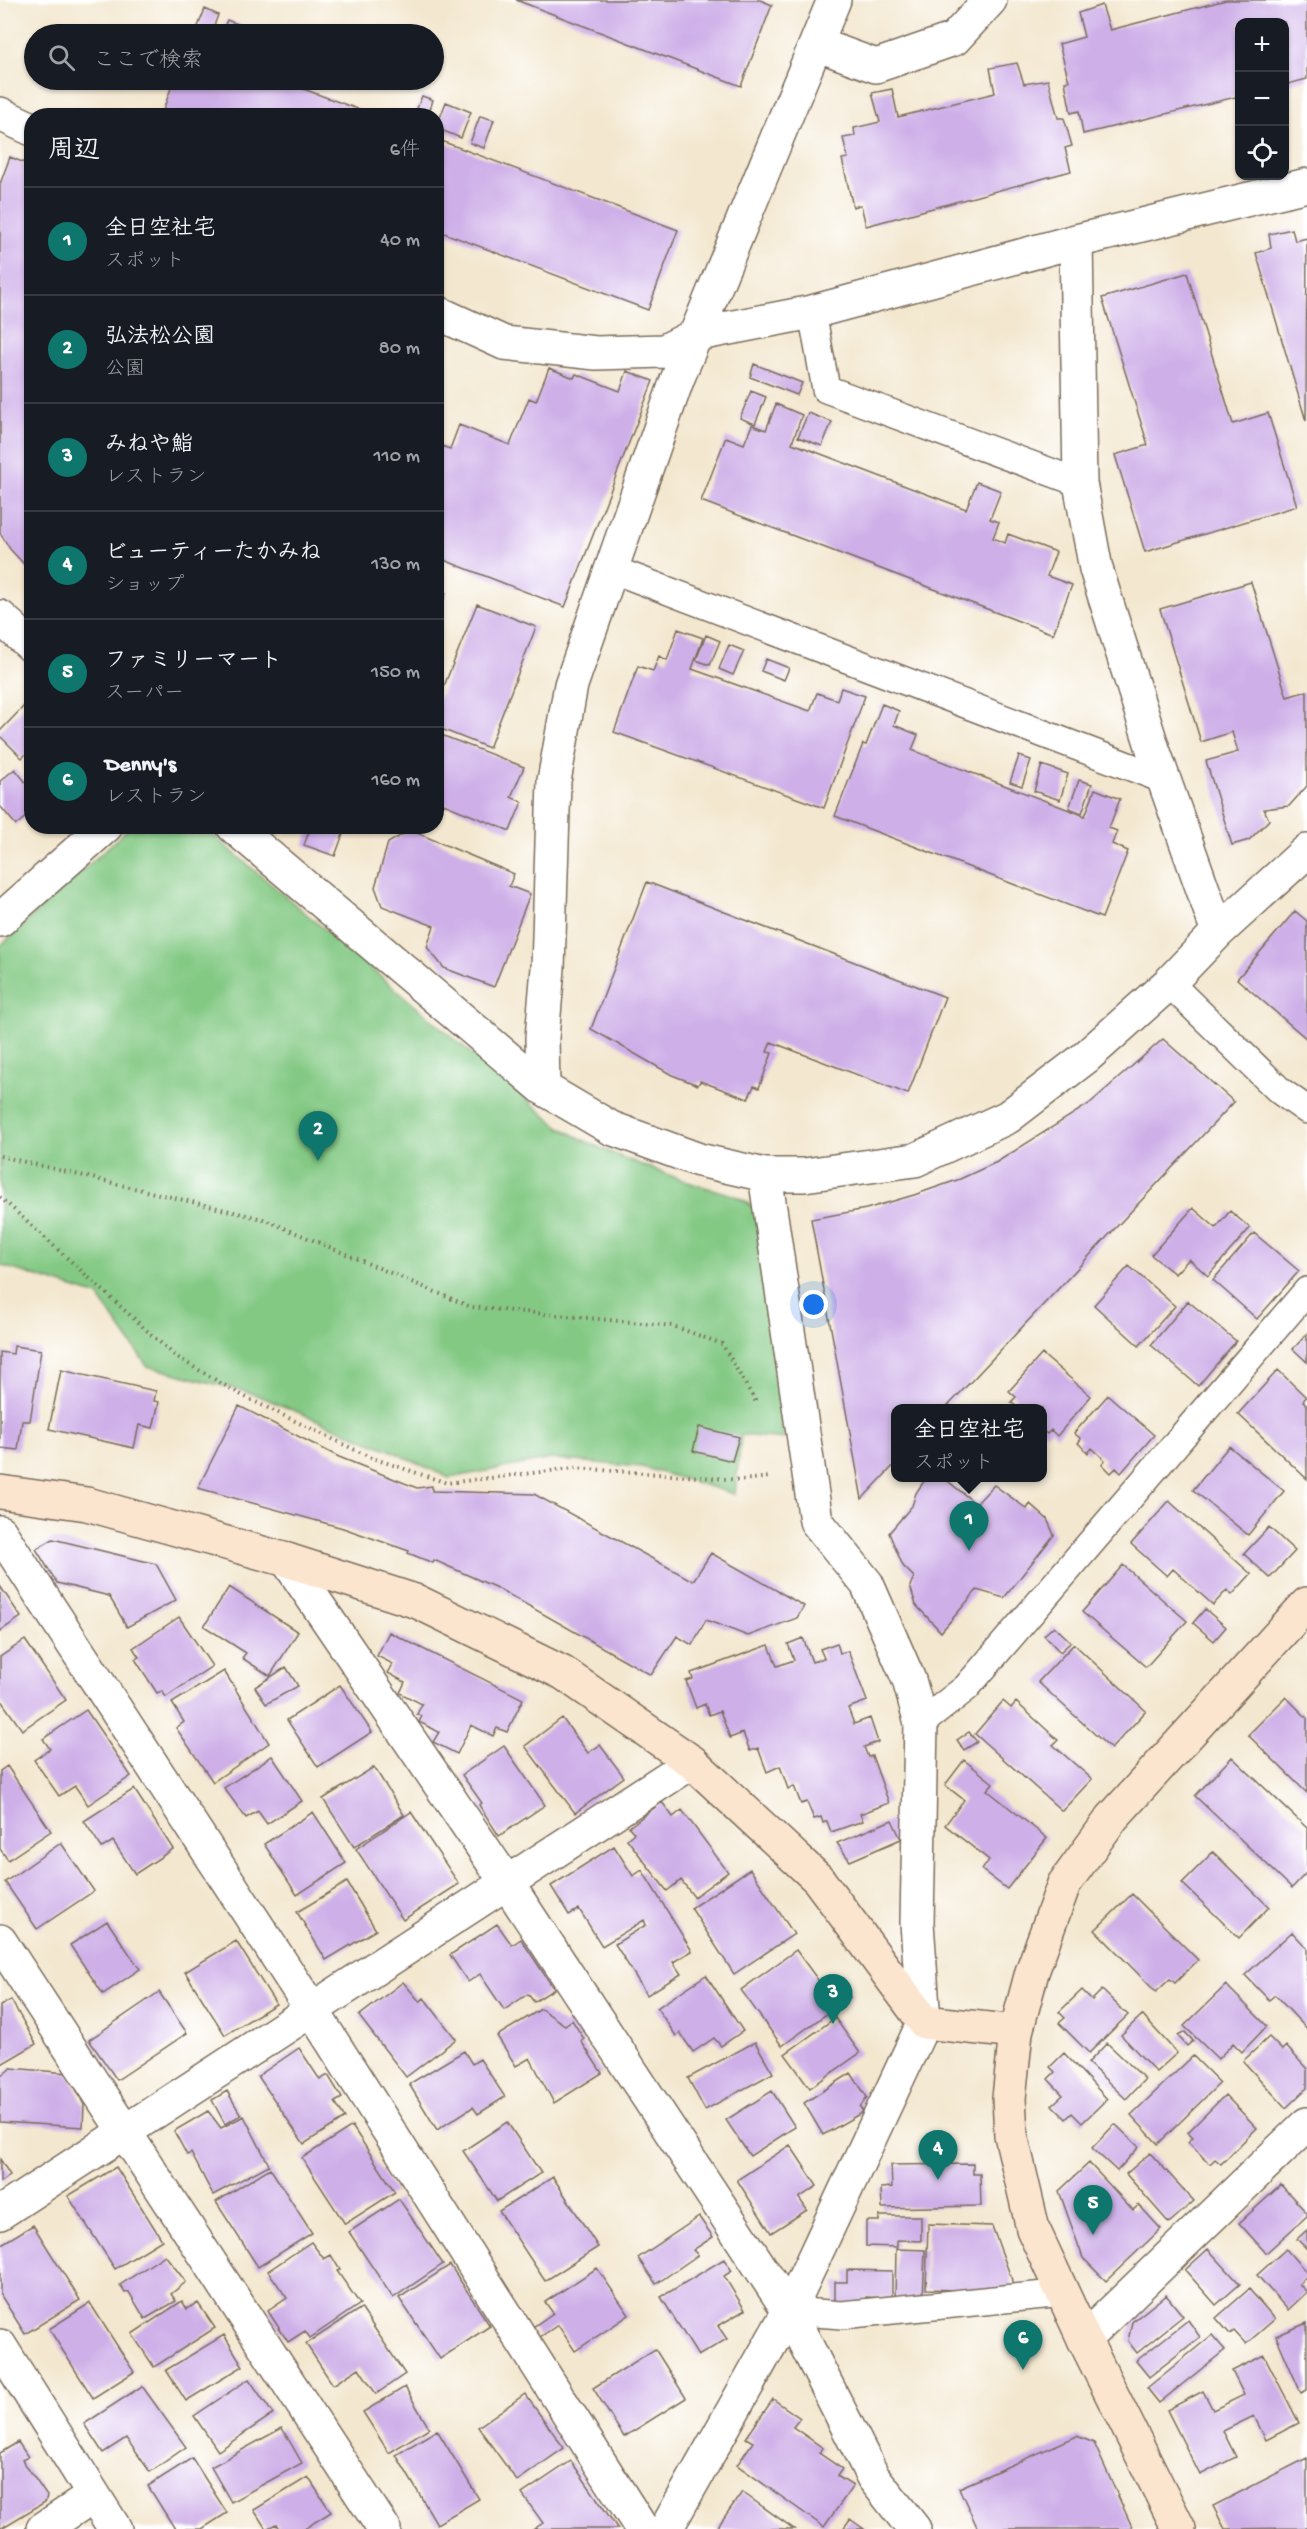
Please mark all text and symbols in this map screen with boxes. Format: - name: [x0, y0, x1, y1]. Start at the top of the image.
- map controls: [1235, 18, 1289, 180]
- button: +: [1235, 18, 1289, 72]
- search box: [24, 24, 444, 90]
- icon: search: [45, 41, 78, 74]
- text: ここで検索: [93, 49, 203, 75]
- button: −: [1235, 72, 1289, 126]
- button: locate: [1235, 126, 1289, 180]
- text: 周辺: [48, 137, 100, 168]
- text: 6件: [390, 140, 420, 163]
- text: 全日空社宅: [105, 217, 215, 243]
- text: 1: [63, 230, 72, 253]
- text: 40 m: [380, 230, 420, 253]
- text: スポット: [105, 251, 185, 274]
- text: 弘法松公園: [105, 325, 215, 351]
- text: 2: [63, 338, 72, 361]
- text: 80 m: [379, 338, 420, 361]
- text: 公園: [105, 359, 145, 382]
- text: みねや鮨: [105, 433, 193, 459]
- text: 3: [62, 446, 73, 469]
- text: 110 m: [374, 446, 420, 469]
- text: レストラン: [105, 467, 207, 490]
- text: ビューティーたかみね: [105, 541, 321, 567]
- text: 4: [63, 554, 72, 577]
- text: 130 m: [371, 554, 420, 577]
- text: ショップ: [105, 575, 184, 598]
- text: ファミリーマート: [105, 649, 282, 675]
- text: 5: [62, 662, 73, 685]
- text: 150 m: [371, 662, 420, 685]
- text: スーパー: [105, 683, 184, 706]
- text: Denny's: [105, 753, 176, 779]
- text: 6: [62, 770, 73, 793]
- text: 160 m: [371, 770, 420, 793]
- text: レストラン: [105, 787, 207, 810]
- pin: 2: [298, 1112, 338, 1161]
- your location: [799, 1290, 828, 1319]
- popup: [891, 1404, 1047, 1482]
- text: 全日空社宅: [914, 1419, 1024, 1445]
- text: スポット: [914, 1453, 994, 1476]
- pin: 1: [950, 1502, 988, 1551]
- pin: 3: [814, 1974, 852, 2024]
- pin: 4: [918, 2130, 958, 2180]
- pin: 5: [1074, 2186, 1112, 2235]
- pin: 6: [1004, 2320, 1042, 2370]

